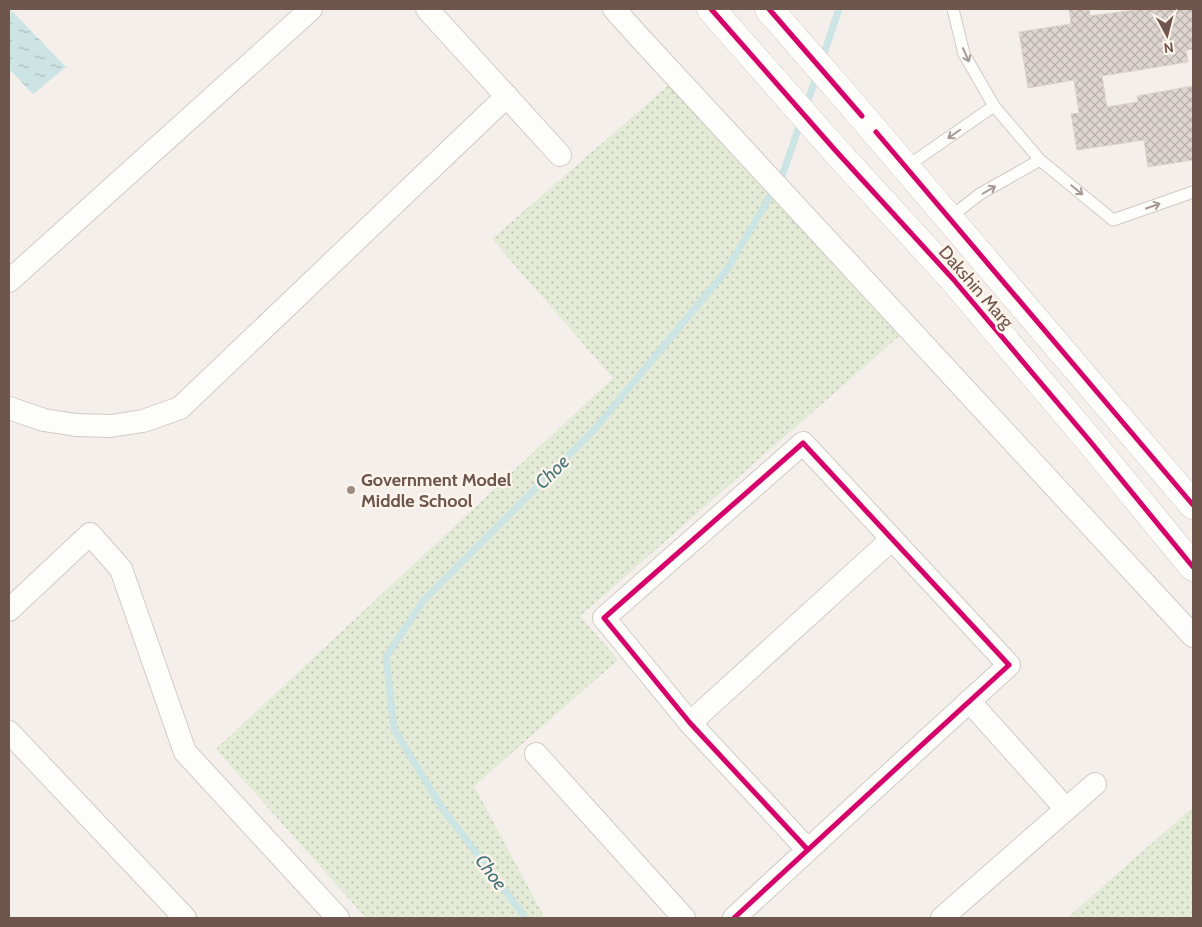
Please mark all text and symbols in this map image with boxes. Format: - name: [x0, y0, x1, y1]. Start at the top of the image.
- north arrow: [1142, 10, 1192, 60]
- text: N: [1163, 38, 1175, 57]
- one-way arrow: [962, 47, 972, 62]
- one-way arrow: [947, 129, 961, 139]
- one-way arrow: [981, 184, 995, 194]
- one-way arrow: [1070, 184, 1083, 195]
- one-way arrow: [1145, 201, 1161, 210]
- street label: Dakshin Marg: [934, 241, 1019, 334]
- water label: Choe: [530, 450, 574, 494]
- place label: Government Model Middle School: [361, 469, 511, 512]
- marker: Government Model Middle School: [345, 484, 357, 496]
- water label: Choe: [470, 850, 512, 895]

